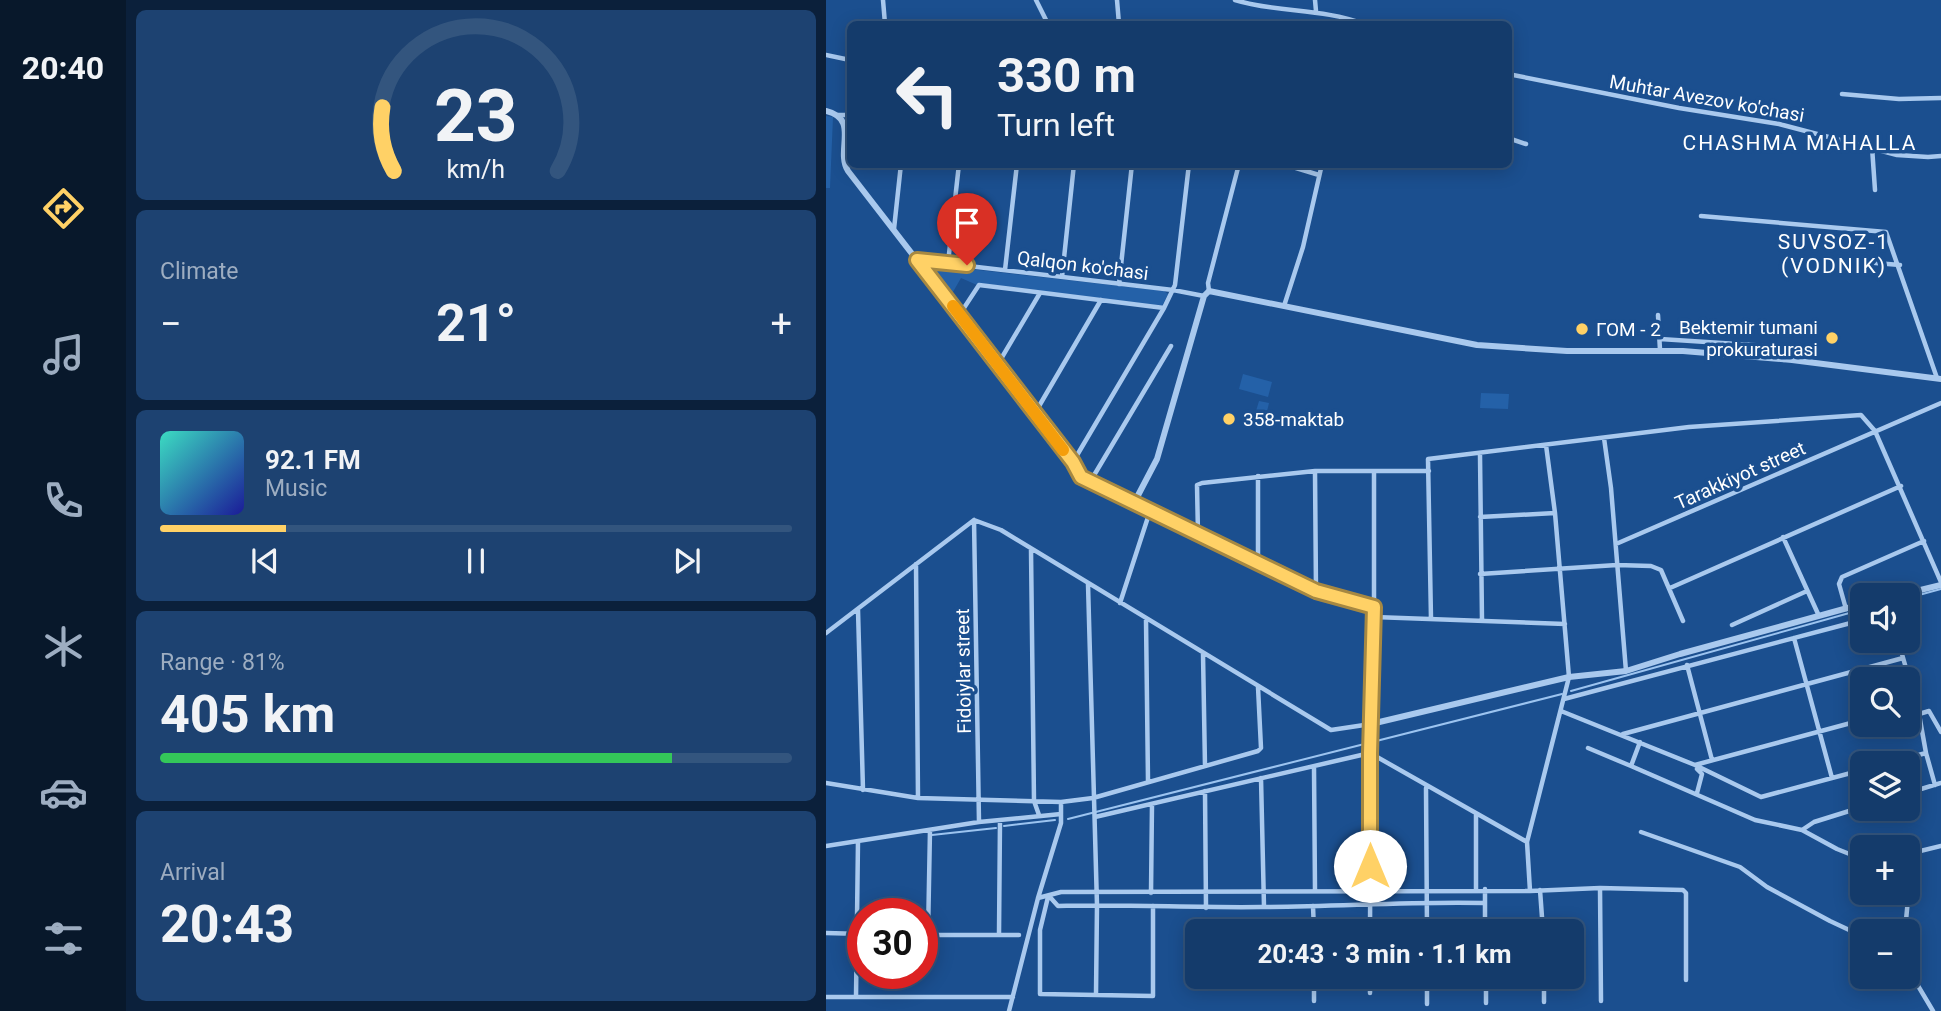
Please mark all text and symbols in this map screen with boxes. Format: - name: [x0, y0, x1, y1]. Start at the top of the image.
- text: 330 m: [997, 47, 1136, 104]
- text: 20:40: [22, 49, 104, 87]
- icon: left: [882, 49, 973, 140]
- street label: Muhtar Avezov ko'chasi: [1608, 70, 1806, 127]
- text: 23: [434, 73, 518, 159]
- text: Turn left: [997, 106, 1115, 144]
- district label: CHASHMA MAHALLA: [1682, 131, 1918, 155]
- text: km/h: [447, 155, 505, 184]
- icon: directions: [39, 184, 88, 233]
- pin: [937, 193, 997, 265]
- icon: arrive: [948, 204, 986, 242]
- district label: SUVSOZ-1 (VODNIK): [1778, 230, 1890, 278]
- street label: Qalqon ko'chasi: [1016, 246, 1150, 285]
- text: Climate: [160, 258, 239, 285]
- text: 21°: [436, 293, 516, 354]
- text: −: [160, 302, 182, 346]
- text: +: [770, 302, 792, 346]
- place label: Bektemir tumani prokuraturasi: [1679, 316, 1818, 361]
- place label: ГОМ - 2: [1596, 318, 1661, 341]
- marker: ГОМ - 2: [1574, 321, 1590, 337]
- icon: music: [39, 330, 88, 379]
- marker: Bektemir tumani prokuraturasi: [1824, 330, 1840, 346]
- place label: 358-maktab: [1243, 408, 1344, 431]
- marker: 358-maktab: [1221, 411, 1237, 427]
- street label: Tarakkiyot street: [1671, 436, 1809, 514]
- text: 92.1 FM: [265, 445, 361, 475]
- text: Music: [265, 475, 327, 502]
- icon: phone: [39, 476, 88, 525]
- icon: previous: [246, 542, 284, 580]
- icon: pause: [457, 542, 495, 580]
- icon: next: [668, 542, 706, 580]
- map controls: [1850, 583, 1920, 989]
- button: sound: [1850, 583, 1920, 653]
- street label: Fidoiylar street: [951, 608, 976, 734]
- icon: climate: [39, 622, 88, 671]
- text: Range · 81%: [160, 649, 285, 676]
- button: search: [1850, 667, 1920, 737]
- text: 405 km: [160, 684, 335, 745]
- button: layers: [1850, 751, 1920, 821]
- icon: car: [39, 768, 88, 817]
- position arrow: [1333, 829, 1407, 903]
- button: +: [1850, 835, 1920, 905]
- text: Arrival: [160, 859, 225, 886]
- text: 20:43: [160, 894, 294, 955]
- speed limit sign: 30: [847, 898, 938, 989]
- icon: filters: [39, 914, 88, 963]
- button: −: [1850, 919, 1920, 989]
- text: 20:43 · 3 min · 1.1 km: [1257, 939, 1512, 969]

